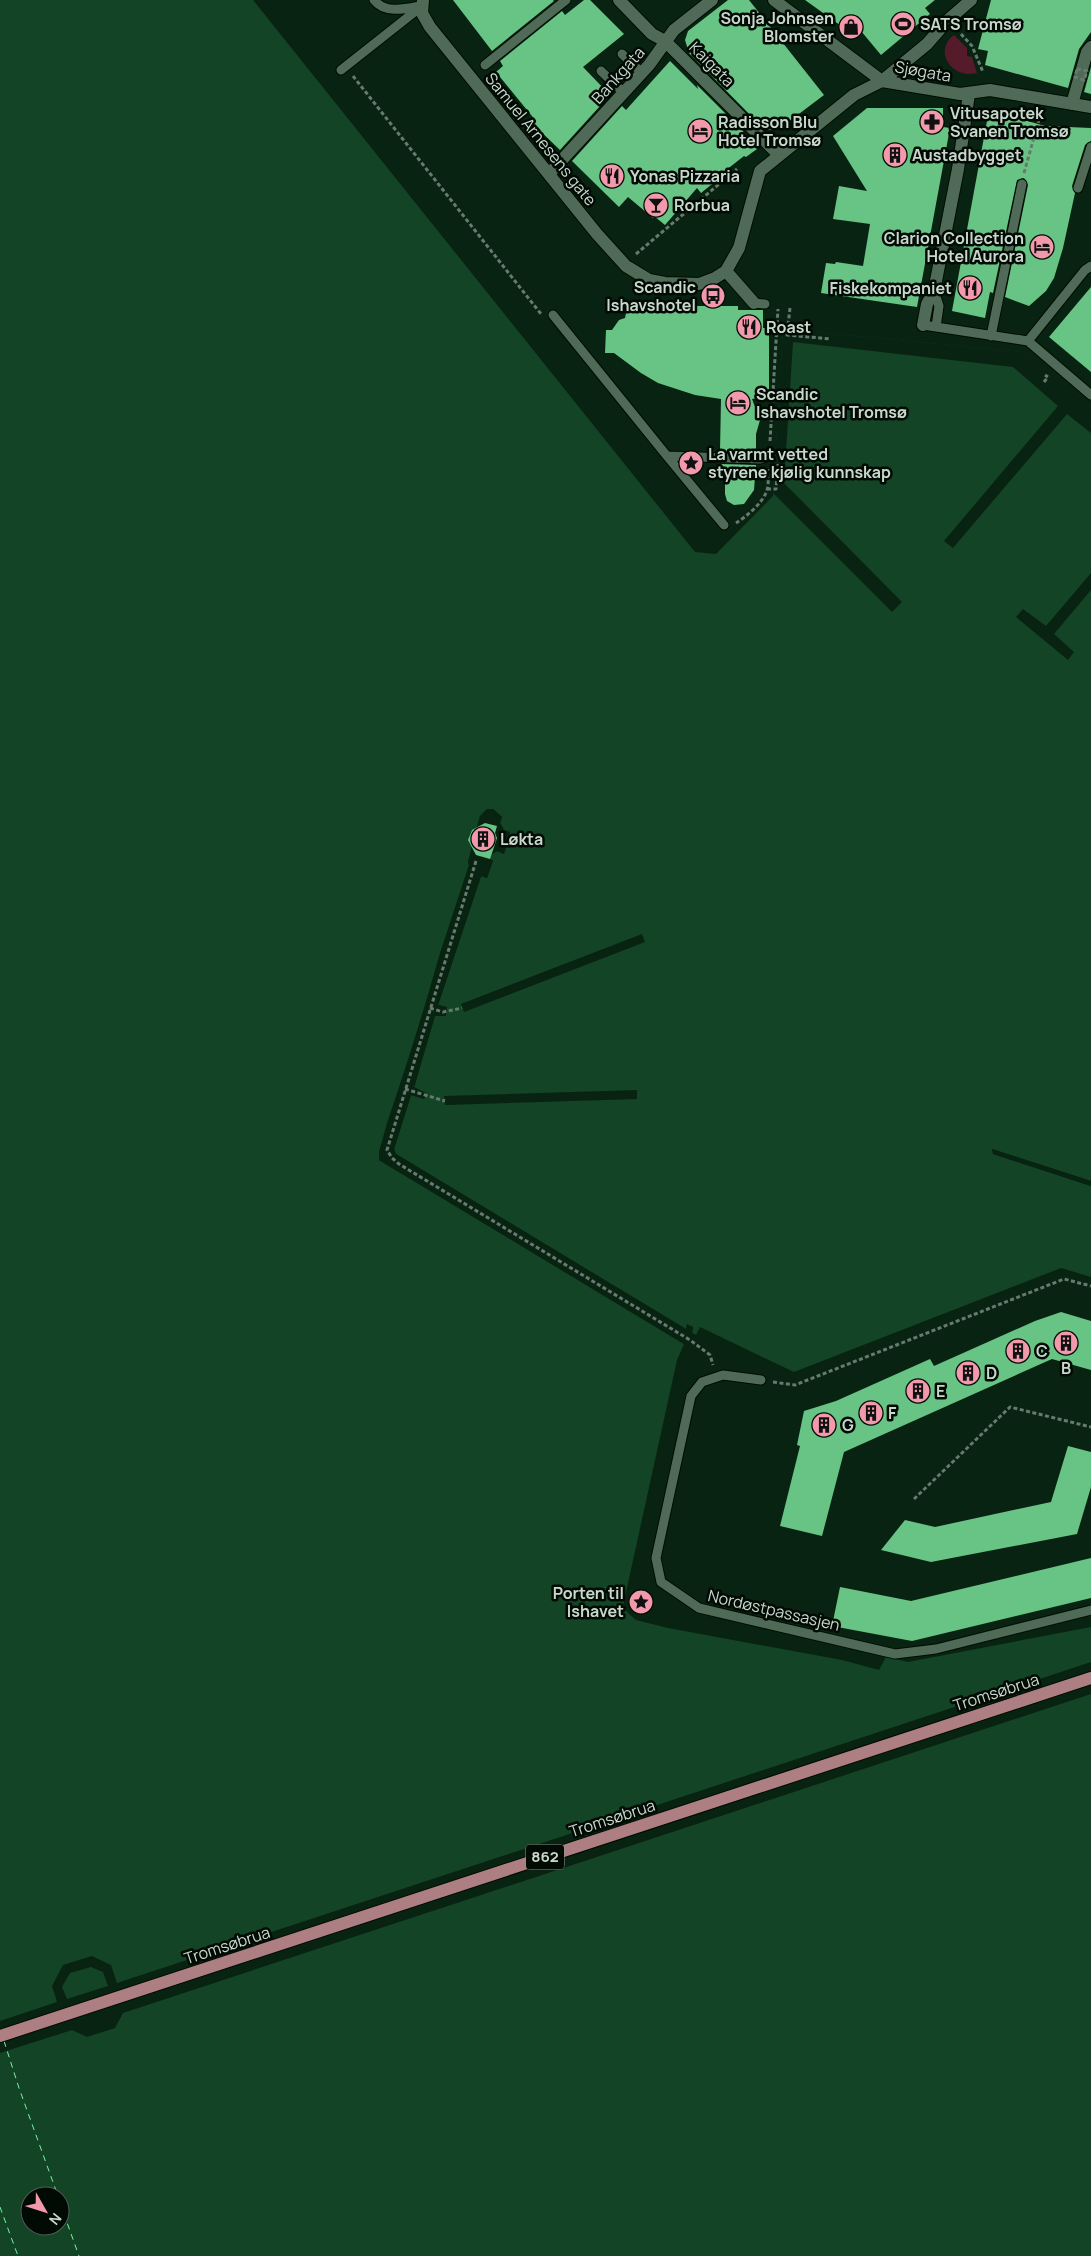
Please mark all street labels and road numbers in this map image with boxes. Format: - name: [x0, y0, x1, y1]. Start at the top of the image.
- street label: Kaigata: [685, 37, 739, 91]
- street label: Bankgata: [586, 42, 650, 108]
- street label: Sjøgata: [893, 55, 953, 87]
- street label: Samuel Arnesens gate: [480, 68, 602, 210]
- street label: Nordøstpassasjen: [706, 1584, 842, 1636]
- street label: Tromsøbrua: [950, 1668, 1042, 1716]
- street label: Tromsøbrua: [566, 1794, 658, 1842]
- road number: 862: [526, 1844, 564, 1870]
- street label: Tromsøbrua: [181, 1921, 273, 1969]

